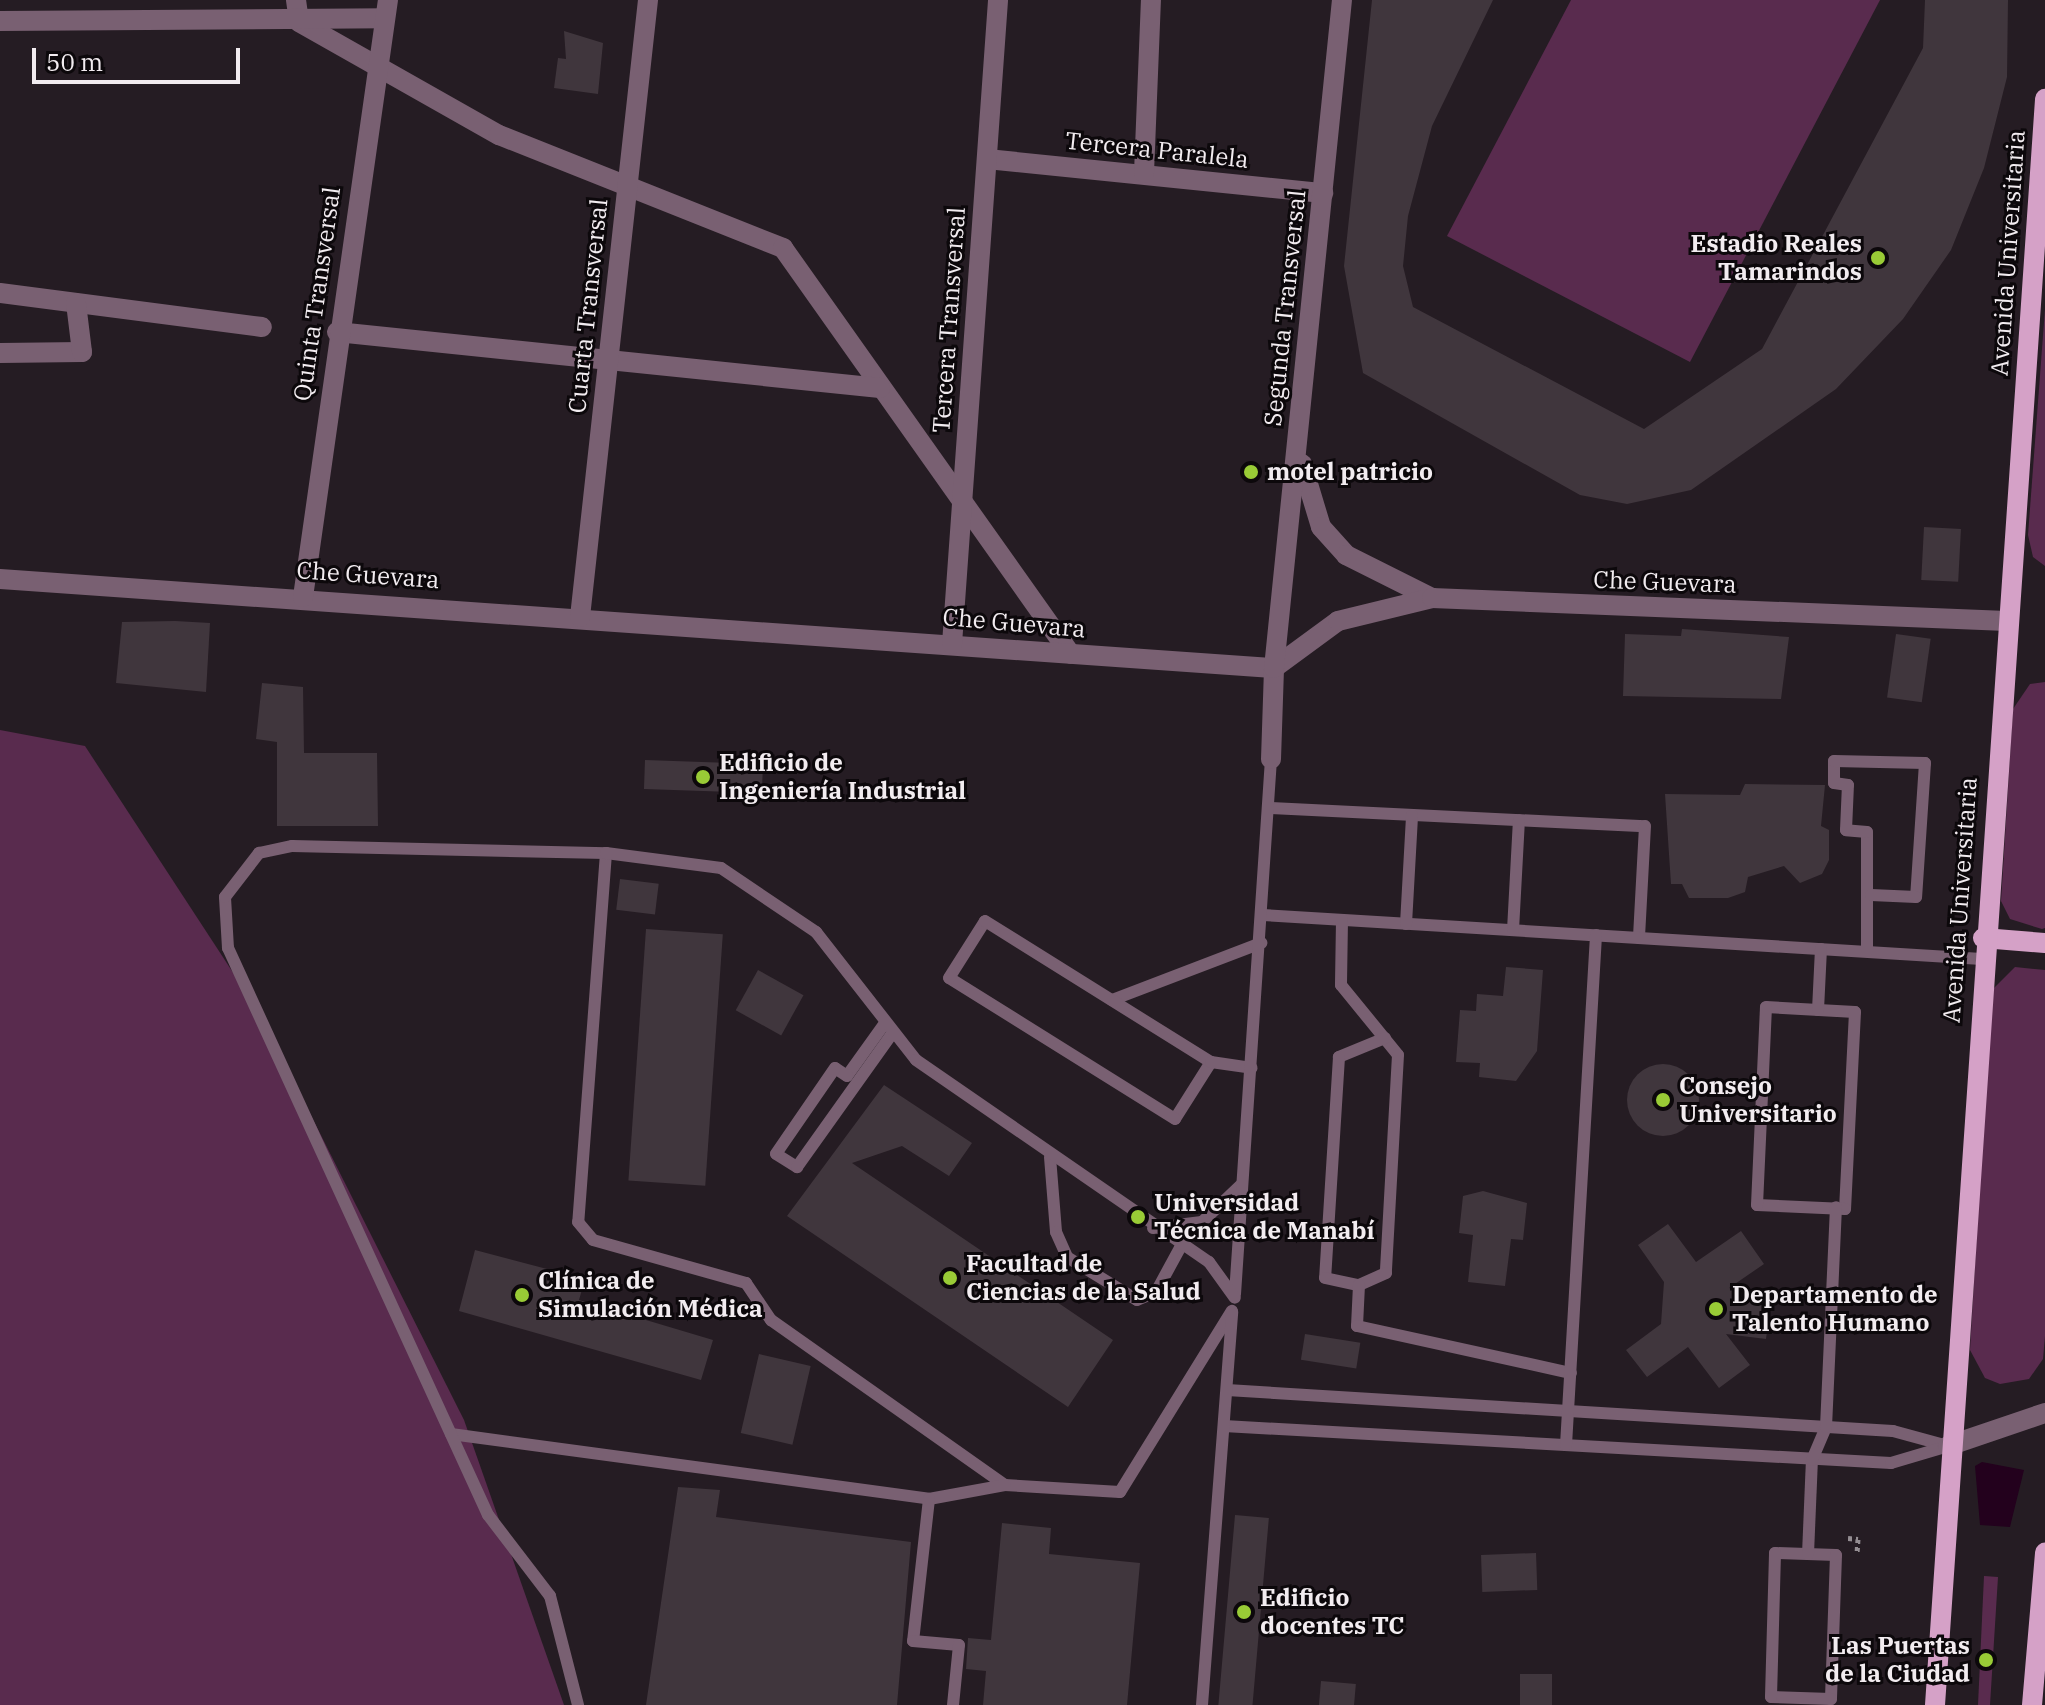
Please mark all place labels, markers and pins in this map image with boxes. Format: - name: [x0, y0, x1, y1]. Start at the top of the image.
- place label: Estadio Reales Tamarindos: [1691, 230, 1862, 286]
- marker: Estadio Reales Tamarindos: [1869, 249, 1887, 267]
- place label: motel patricio: [1267, 458, 1433, 486]
- marker: motel patricio: [1242, 463, 1260, 481]
- place label: Edificio de Ingeniería Industrial: [719, 749, 966, 805]
- marker: Edificio de Ingeniería Industrial: [694, 768, 712, 786]
- place label: Consejo Universitario: [1679, 1072, 1837, 1128]
- marker: Consejo Universitario: [1654, 1091, 1672, 1109]
- place label: Universidad Técnica de Manabí: [1154, 1189, 1375, 1245]
- marker: Universidad Técnica de Manabí: [1129, 1208, 1147, 1226]
- place label: Facultad de Ciencias de la Salud: [966, 1250, 1201, 1306]
- place label: Clínica de Simulación Médica: [538, 1267, 763, 1323]
- marker: Facultad de Ciencias de la Salud: [941, 1269, 959, 1287]
- place label: Departamento de Talento Humano: [1732, 1281, 1938, 1337]
- marker: Clínica de Simulación Médica: [513, 1286, 531, 1304]
- marker: Departamento de Talento Humano: [1707, 1300, 1725, 1318]
- place label: Edificio docentes TC: [1260, 1584, 1404, 1640]
- marker: Edificio docentes TC: [1235, 1603, 1253, 1621]
- place label: Las Puertas de la Ciudad: [1825, 1632, 1970, 1688]
- marker: Las Puertas de la Ciudad: [1977, 1651, 1995, 1669]

